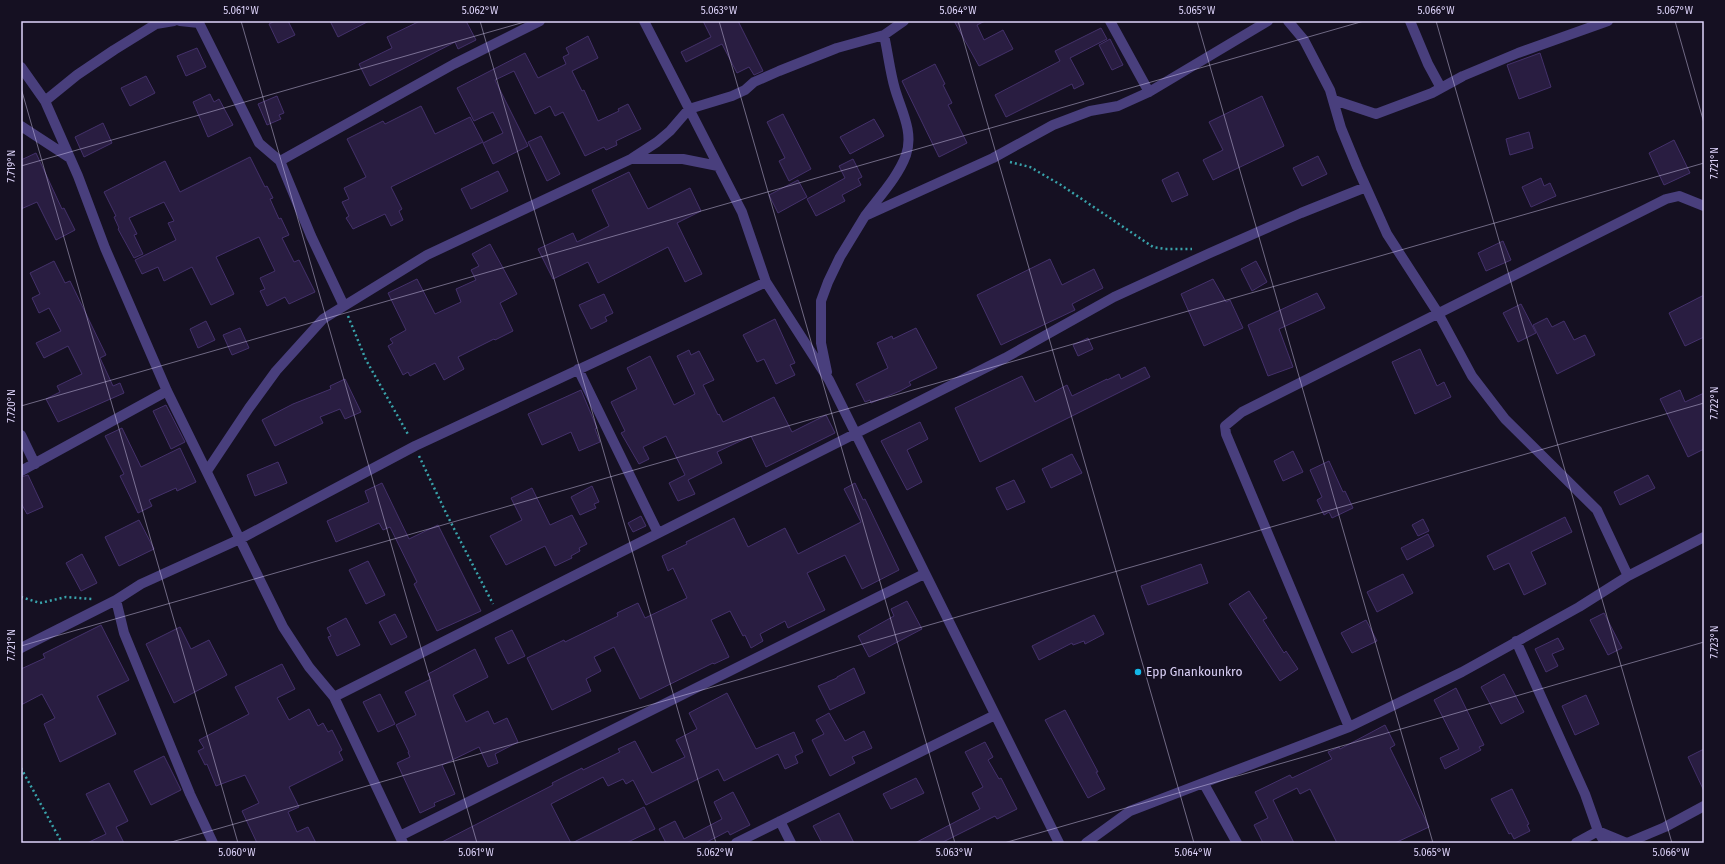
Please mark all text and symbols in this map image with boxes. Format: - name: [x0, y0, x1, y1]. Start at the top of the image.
- text: 5.061°W: [223, 5, 260, 17]
- text: 5.062°W: [462, 5, 499, 17]
- text: 5.063°W: [701, 5, 738, 17]
- text: 5.064°W: [939, 5, 977, 17]
- text: 5.065°W: [1179, 5, 1216, 17]
- text: 5.066°W: [1418, 5, 1455, 17]
- text: 5.067°W: [1657, 5, 1694, 17]
- text: 7.721°N: [1709, 147, 1721, 179]
- text: 7.719°N: [6, 150, 18, 182]
- text: 7.722°N: [1709, 386, 1721, 420]
- text: 7.720°N: [6, 389, 18, 423]
- text: 7.723°N: [1709, 625, 1721, 659]
- text: 7.721°N: [6, 629, 18, 661]
- place label: Epp Gnankounkro: [1146, 665, 1242, 679]
- marker: Epp Gnankounkro: [1133, 667, 1143, 677]
- text: 5.060°W: [218, 847, 256, 859]
- text: 5.061°W: [458, 847, 495, 859]
- text: 5.062°W: [697, 847, 734, 859]
- text: 5.063°W: [936, 847, 973, 859]
- text: 5.064°W: [1174, 847, 1212, 859]
- text: 5.065°W: [1414, 847, 1451, 859]
- text: 5.066°W: [1653, 847, 1690, 859]

